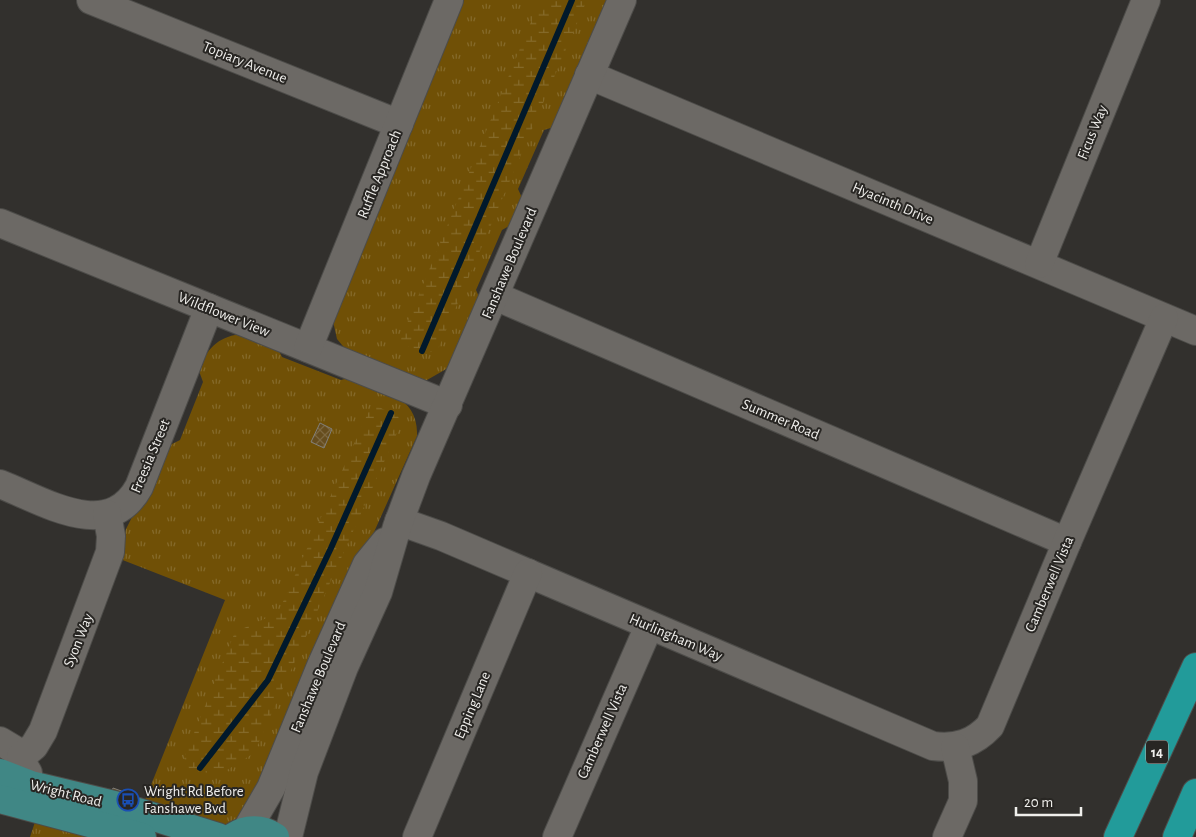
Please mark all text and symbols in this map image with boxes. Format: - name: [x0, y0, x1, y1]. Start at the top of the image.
- street label: Topiary Avenue: [201, 39, 289, 86]
- street label: Ficus Way: [1075, 102, 1110, 162]
- street label: Ruffle Approach: [355, 128, 404, 221]
- street label: Hyacinth Drive: [850, 180, 936, 227]
- street label: Fanshawe Boulevard: [479, 205, 540, 321]
- street label: Wildflower View: [176, 289, 272, 340]
- street label: Summer Road: [740, 396, 822, 443]
- street label: Freesia Street: [128, 417, 173, 495]
- street label: Camberwell Vista: [1023, 534, 1076, 634]
- street label: Syon Way: [61, 611, 96, 669]
- street label: Hurlingham Way: [627, 611, 725, 664]
- street label: Fanshawe Boulevard: [288, 619, 349, 735]
- street label: Epping Lane: [452, 669, 493, 741]
- street label: Camberwell Vista: [575, 681, 630, 781]
- road number: 14: [1146, 740, 1168, 764]
- street label: Wright Road: [28, 777, 104, 810]
- place label: Wright Rd Before Fanshawe Bvd: [144, 784, 244, 816]
- scale bar: [1016, 784, 1081, 816]
- bus stop icon: Wright Rd Before Fanshawe Bvd: [116, 788, 140, 812]
- text: 20 m: [1024, 795, 1053, 810]

